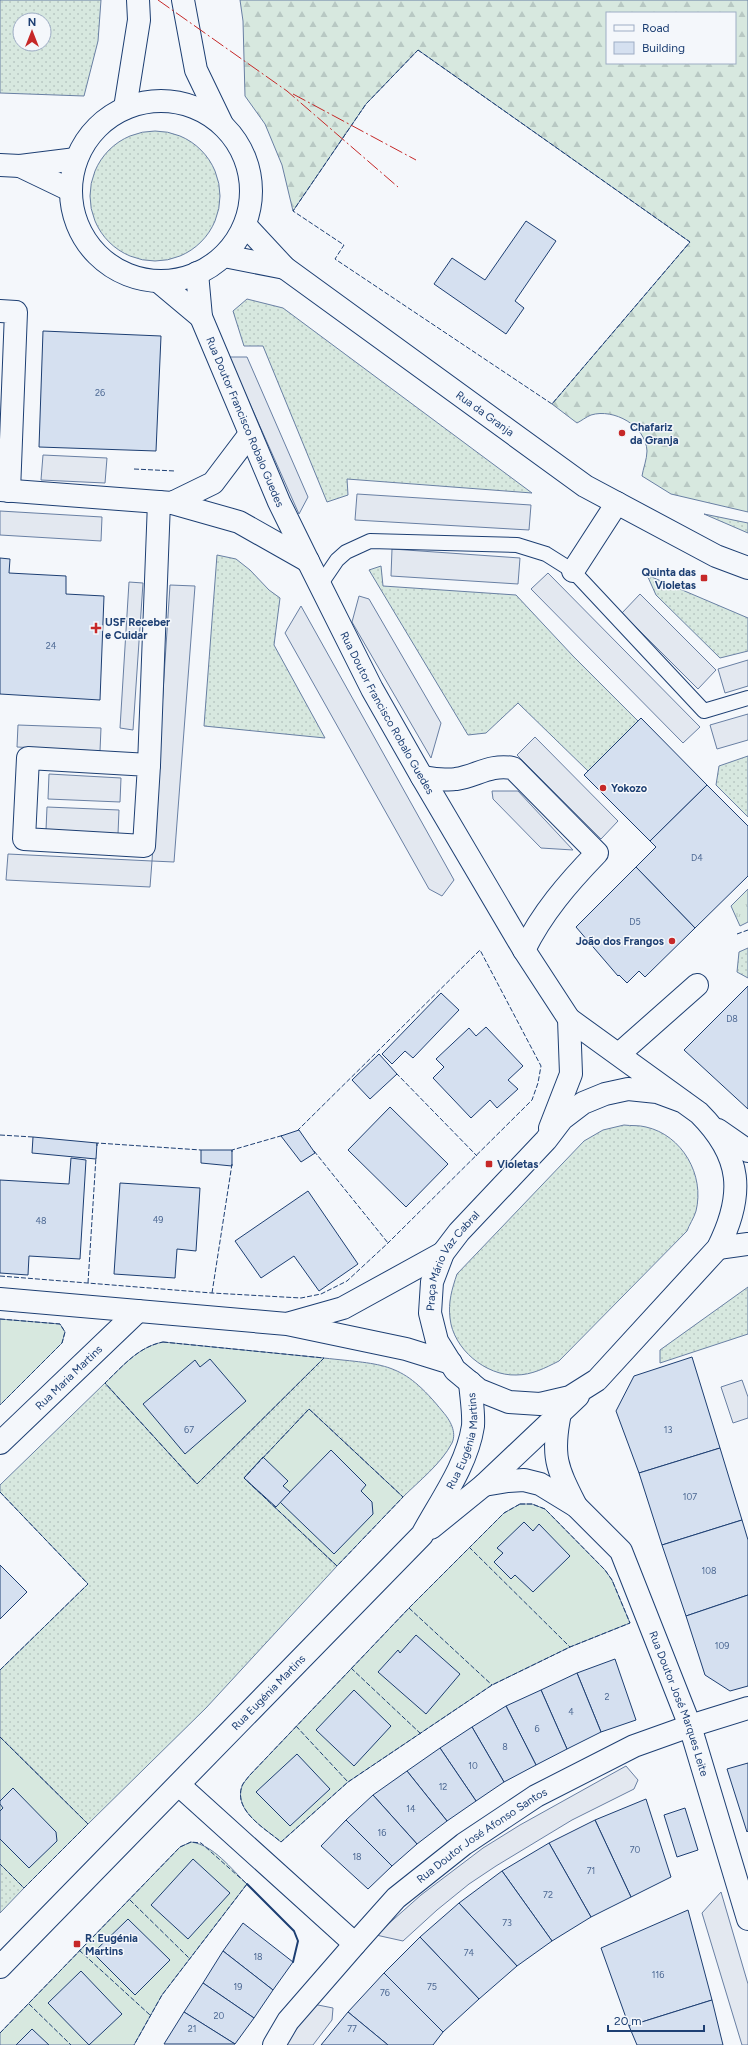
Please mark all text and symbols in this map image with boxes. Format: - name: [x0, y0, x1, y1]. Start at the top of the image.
- north arrow: [12, 12, 52, 52]
- legend: [606, 12, 736, 64]
- text: N: [28, 16, 36, 29]
- text: Road: [642, 21, 670, 35]
- text: Building: [642, 41, 685, 55]
- street label: Rua Doutor Francisco Robalo Guedes: [204, 335, 287, 509]
- house number: 26: [95, 387, 105, 398]
- street label: Rua da Granja: [453, 388, 517, 439]
- place label: Chafariz da Granja: [630, 421, 679, 447]
- marker: Chafariz da Granja: [617, 428, 627, 438]
- place label: Quinta das Violetas: [642, 566, 696, 592]
- marker: Quinta das Violetas: [699, 573, 709, 583]
- place label: USF Receber e Cuidar: [105, 616, 171, 642]
- marker: USF Receber e Cuidar: [90, 622, 102, 634]
- street label: Rua Doutor Francisco Robalo Guedes: [338, 629, 437, 796]
- house number: 24: [46, 640, 57, 651]
- place label: Yokozo: [611, 782, 648, 795]
- marker: Yokozo: [598, 783, 608, 793]
- house number: D4: [691, 852, 703, 863]
- house number: D5: [629, 916, 641, 927]
- place label: João dos Frangos: [576, 935, 664, 948]
- marker: João dos Frangos: [667, 936, 677, 946]
- house number: D8: [726, 1013, 738, 1024]
- place label: Violetas: [497, 1158, 538, 1171]
- marker: Violetas: [484, 1159, 494, 1169]
- street label: Praça Mário Vaz Cabral: [424, 1208, 482, 1311]
- house number: 49: [153, 1214, 163, 1225]
- house number: 48: [35, 1215, 47, 1226]
- street label: Rua Maria Martins: [33, 1342, 105, 1412]
- street label: Rua Eugénia Martins: [443, 1392, 480, 1491]
- house number: 67: [184, 1424, 194, 1435]
- house number: 13: [664, 1424, 672, 1435]
- house number: 107: [683, 1491, 697, 1502]
- house number: 108: [701, 1565, 717, 1576]
- street label: Rua Doutor José Marques Leite: [647, 1629, 711, 1778]
- house number: 109: [715, 1640, 729, 1651]
- street label: Rua Eugénia Martins: [229, 1652, 308, 1733]
- house number: 2: [604, 1691, 610, 1702]
- house number: 4: [568, 1706, 574, 1717]
- house number: 6: [534, 1723, 540, 1734]
- house number: 8: [502, 1741, 508, 1752]
- house number: 10: [468, 1760, 478, 1771]
- house number: 12: [439, 1781, 447, 1792]
- street label: Rua Doutor José Afonso Santos: [414, 1785, 549, 1886]
- house number: 14: [406, 1803, 416, 1814]
- house number: 16: [378, 1827, 386, 1838]
- house number: 70: [630, 1844, 641, 1855]
- house number: 18: [352, 1851, 362, 1862]
- house number: 71: [587, 1865, 595, 1876]
- house number: 72: [543, 1889, 553, 1900]
- house number: 73: [502, 1917, 512, 1928]
- place label: R. Eugénia Martins: [85, 1932, 138, 1958]
- marker: R. Eugénia Martins: [72, 1939, 82, 1949]
- house number: 74: [464, 1947, 475, 1958]
- house number: 18: [253, 1951, 263, 1962]
- house number: 116: [652, 1969, 664, 1980]
- house number: 19: [234, 1981, 242, 1992]
- house number: 75: [427, 1981, 437, 1992]
- house number: 76: [380, 1987, 390, 1998]
- scale bar: [608, 2007, 704, 2033]
- house number: 20: [214, 2010, 225, 2021]
- text: 20 m: [614, 2014, 642, 2028]
- house number: 21: [188, 2023, 196, 2034]
- house number: 77: [347, 2023, 357, 2034]

